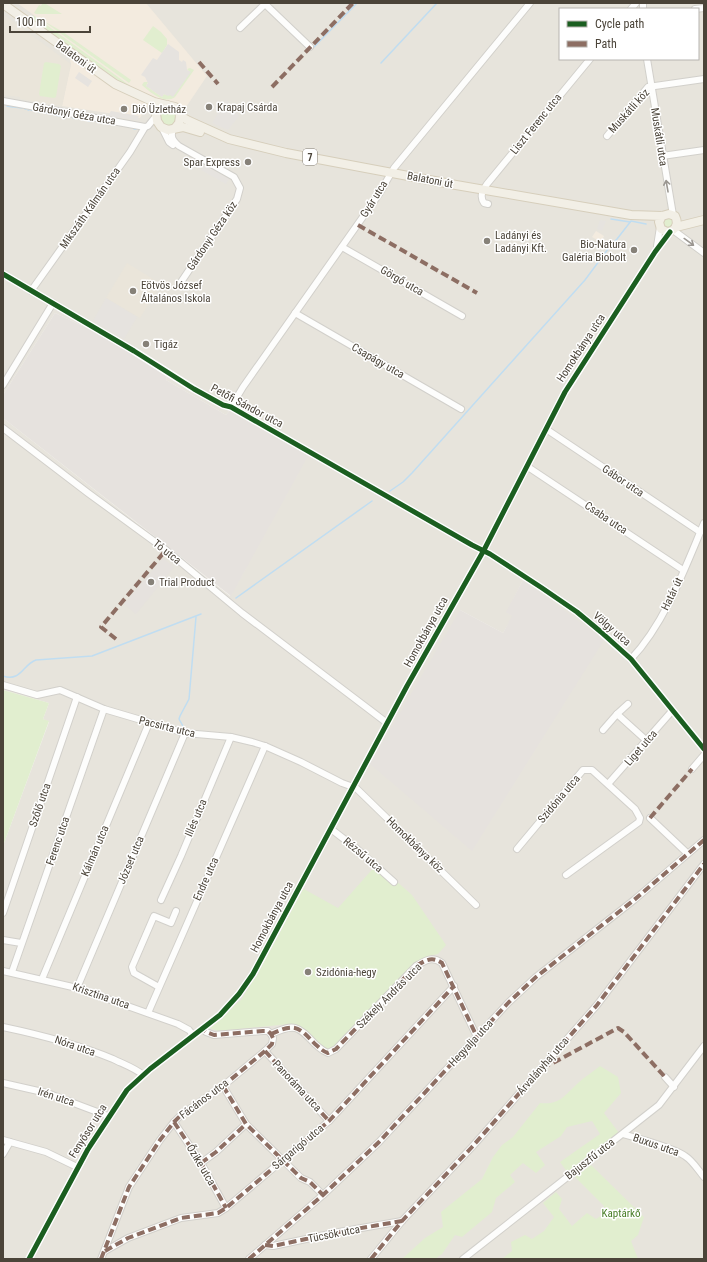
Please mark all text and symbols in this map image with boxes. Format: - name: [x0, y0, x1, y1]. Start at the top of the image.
- scale bar: [10, 8, 90, 34]
- legend: [559, 8, 699, 60]
- text: 100 m: [16, 15, 46, 29]
- text: Cycle path: [595, 17, 645, 31]
- text: Path: [595, 37, 617, 51]
- street label: Balatoni út: [53, 38, 99, 76]
- street label: Muskátli köz: [606, 86, 652, 136]
- street label: Liszt Ferenc utca: [508, 91, 564, 157]
- street label: Gárdonyi Géza utca: [31, 100, 117, 128]
- place label: Krapaj Csárda: [217, 101, 278, 114]
- marker: Krapaj Csárda: [204, 102, 214, 112]
- place label: Dió Üzletház: [132, 103, 186, 116]
- marker: Dió Üzletház: [119, 104, 129, 114]
- street label: Muskátli utca: [648, 107, 670, 167]
- road number: 7: [303, 149, 317, 165]
- place label: Spar Express: [184, 156, 240, 169]
- marker: Spar Express: [243, 157, 253, 167]
- street label: Mikszáth Kálmán utca: [57, 165, 123, 251]
- street label: Balatoni út: [406, 169, 454, 191]
- street label: Gyár utca: [358, 178, 390, 220]
- one-way arrow: [663, 179, 671, 192]
- street label: Gárdonyi Géza köz: [184, 199, 240, 273]
- place label: Ladányi és Ladányi Kft.: [495, 229, 547, 255]
- marker: Ladányi és Ladányi Kft.: [482, 236, 492, 246]
- one-way arrow: [683, 237, 694, 246]
- place label: Bio-Natura Galéria Biobolt: [562, 238, 626, 264]
- marker: Bio-Natura Galéria Biobolt: [629, 245, 639, 255]
- street label: Görgő utca: [378, 263, 426, 299]
- place label: Eötvös József Általános Iskola: [141, 279, 211, 305]
- marker: Eötvös József Általános Iskola: [128, 286, 138, 296]
- street label: Homokbánya utca: [554, 312, 608, 384]
- place label: Tigáz: [154, 338, 178, 351]
- marker: Tigáz: [141, 339, 151, 349]
- street label: Csapágy utca: [349, 341, 407, 381]
- street label: Petőfi Sándor utca: [209, 382, 285, 430]
- street label: Gábor utca: [600, 462, 646, 500]
- street label: Csaba utca: [582, 499, 630, 537]
- street label: Tó utca: [150, 537, 184, 567]
- street label: Határ út: [658, 575, 686, 613]
- place label: Trial Product: [159, 576, 215, 589]
- marker: Trial Product: [146, 577, 156, 587]
- street label: Homokbánya utca: [401, 595, 451, 669]
- street label: Völgy utca: [591, 609, 633, 649]
- street label: Pacsirta utca: [138, 714, 196, 740]
- street label: Liget utca: [622, 727, 660, 769]
- street label: Szidónia utca: [535, 772, 583, 826]
- street label: Szőlő utca: [26, 781, 54, 829]
- street label: Illés utca: [182, 797, 210, 839]
- street label: Homokbánya köz: [384, 814, 446, 876]
- street label: Ferenc utca: [44, 815, 72, 867]
- street label: Kálmán utca: [78, 824, 112, 878]
- street label: József utca: [115, 834, 147, 886]
- street label: Rézsű utca: [341, 835, 385, 875]
- street label: Endre utca: [191, 855, 221, 903]
- street label: Homokbánya utca: [248, 879, 296, 955]
- street label: Székely András utca: [354, 961, 424, 1031]
- place label: Szidónia-hegy: [316, 966, 377, 979]
- marker: Szidónia-hegy: [303, 967, 313, 977]
- street label: Krisztina utca: [71, 980, 131, 1012]
- street label: Hegyalja utca: [446, 1017, 496, 1069]
- street label: Nóra utca: [53, 1033, 97, 1059]
- street label: Árvalányhaj utca: [515, 1035, 571, 1097]
- street label: Panoráma utca: [270, 1058, 324, 1114]
- street label: Fácános utca: [177, 1076, 231, 1122]
- street label: Irén utca: [36, 1085, 76, 1109]
- street label: Fenyősor utca: [66, 1102, 110, 1160]
- street label: Sárgarigó utca: [270, 1122, 326, 1172]
- street label: Buxus utca: [631, 1131, 681, 1159]
- street label: Bajuszfű utca: [563, 1136, 617, 1182]
- street label: Őzike utca: [184, 1142, 218, 1188]
- park label: Kaptárkő: [601, 1207, 641, 1220]
- street label: Tücsök utca: [307, 1223, 361, 1245]

